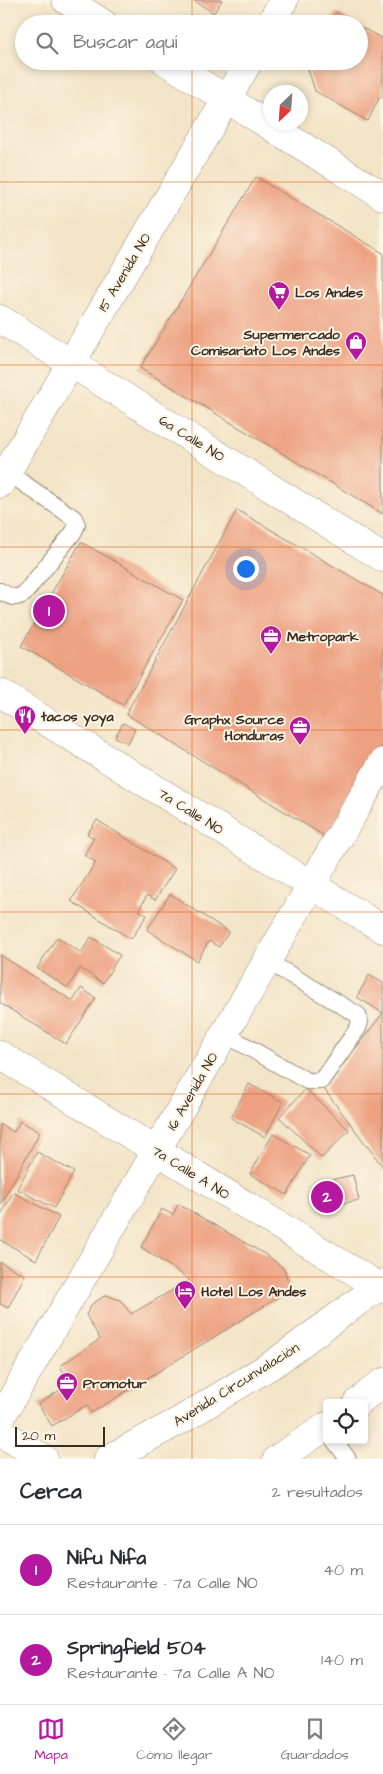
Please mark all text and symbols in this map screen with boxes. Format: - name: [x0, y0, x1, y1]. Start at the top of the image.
- search box: [15, 15, 368, 70]
- icon: search: [33, 29, 61, 57]
- text: Buscar aquí: [73, 29, 177, 56]
- north arrow: [263, 85, 308, 130]
- street label: 15 Avenida NO: [94, 230, 156, 316]
- supermarket icon: Los Andes: [267, 280, 291, 311]
- place label: Los Andes: [295, 283, 363, 303]
- place label: Supermercado Comisariato Los Andes: [191, 325, 340, 361]
- shop icon: Supermercado Comisariato Los Andes: [344, 330, 368, 361]
- street label: 6a Calle NO: [155, 411, 228, 467]
- your location: [233, 556, 259, 582]
- pin: 1: [33, 592, 65, 630]
- office icon: Metropark: [259, 624, 283, 655]
- place label: Metropark: [287, 627, 359, 647]
- restaurant icon: tacos yoya: [13, 704, 37, 735]
- place label: tacos yoya: [40, 707, 114, 727]
- place label: Graphx Source Honduras: [184, 710, 284, 746]
- office icon: Graphx Source Honduras: [288, 715, 312, 746]
- street label: 7a Calle NO: [154, 784, 227, 840]
- street label: 16 Avenida NO: [162, 1049, 223, 1134]
- street label: 7a Calle A NO: [148, 1141, 233, 1205]
- pin: 2: [311, 1178, 343, 1216]
- hotel icon: Hotel Los Andes: [173, 1279, 197, 1310]
- place label: Hotel Los Andes: [201, 1282, 306, 1302]
- street label: Avenida Circunvalación: [170, 1338, 303, 1432]
- office icon: Promotur: [55, 1371, 79, 1402]
- place label: Promotur: [83, 1374, 147, 1394]
- map controls: [323, 1399, 368, 1444]
- button: locate: [323, 1399, 368, 1444]
- scale bar: [15, 1424, 105, 1447]
- text: 20 m: [22, 1426, 55, 1446]
- text: Cerca: [20, 1477, 82, 1506]
- text: 2 resultados: [271, 1481, 363, 1503]
- text: Nifu Nifa: [67, 1545, 146, 1572]
- text: 1: [35, 1559, 37, 1581]
- text: 40 m: [323, 1559, 363, 1581]
- text: Restaurante · 7a Calle NO: [67, 1572, 258, 1594]
- text: Springfield 504: [67, 1635, 206, 1662]
- text: 2: [31, 1649, 41, 1671]
- text: 140 m: [321, 1649, 363, 1671]
- text: Restaurante · 7a Calle A NO: [67, 1662, 274, 1684]
- tab: Mapa: [34, 1715, 68, 1765]
- tab: Cómo llegar: [136, 1715, 212, 1765]
- tab: Guardados: [281, 1715, 349, 1765]

